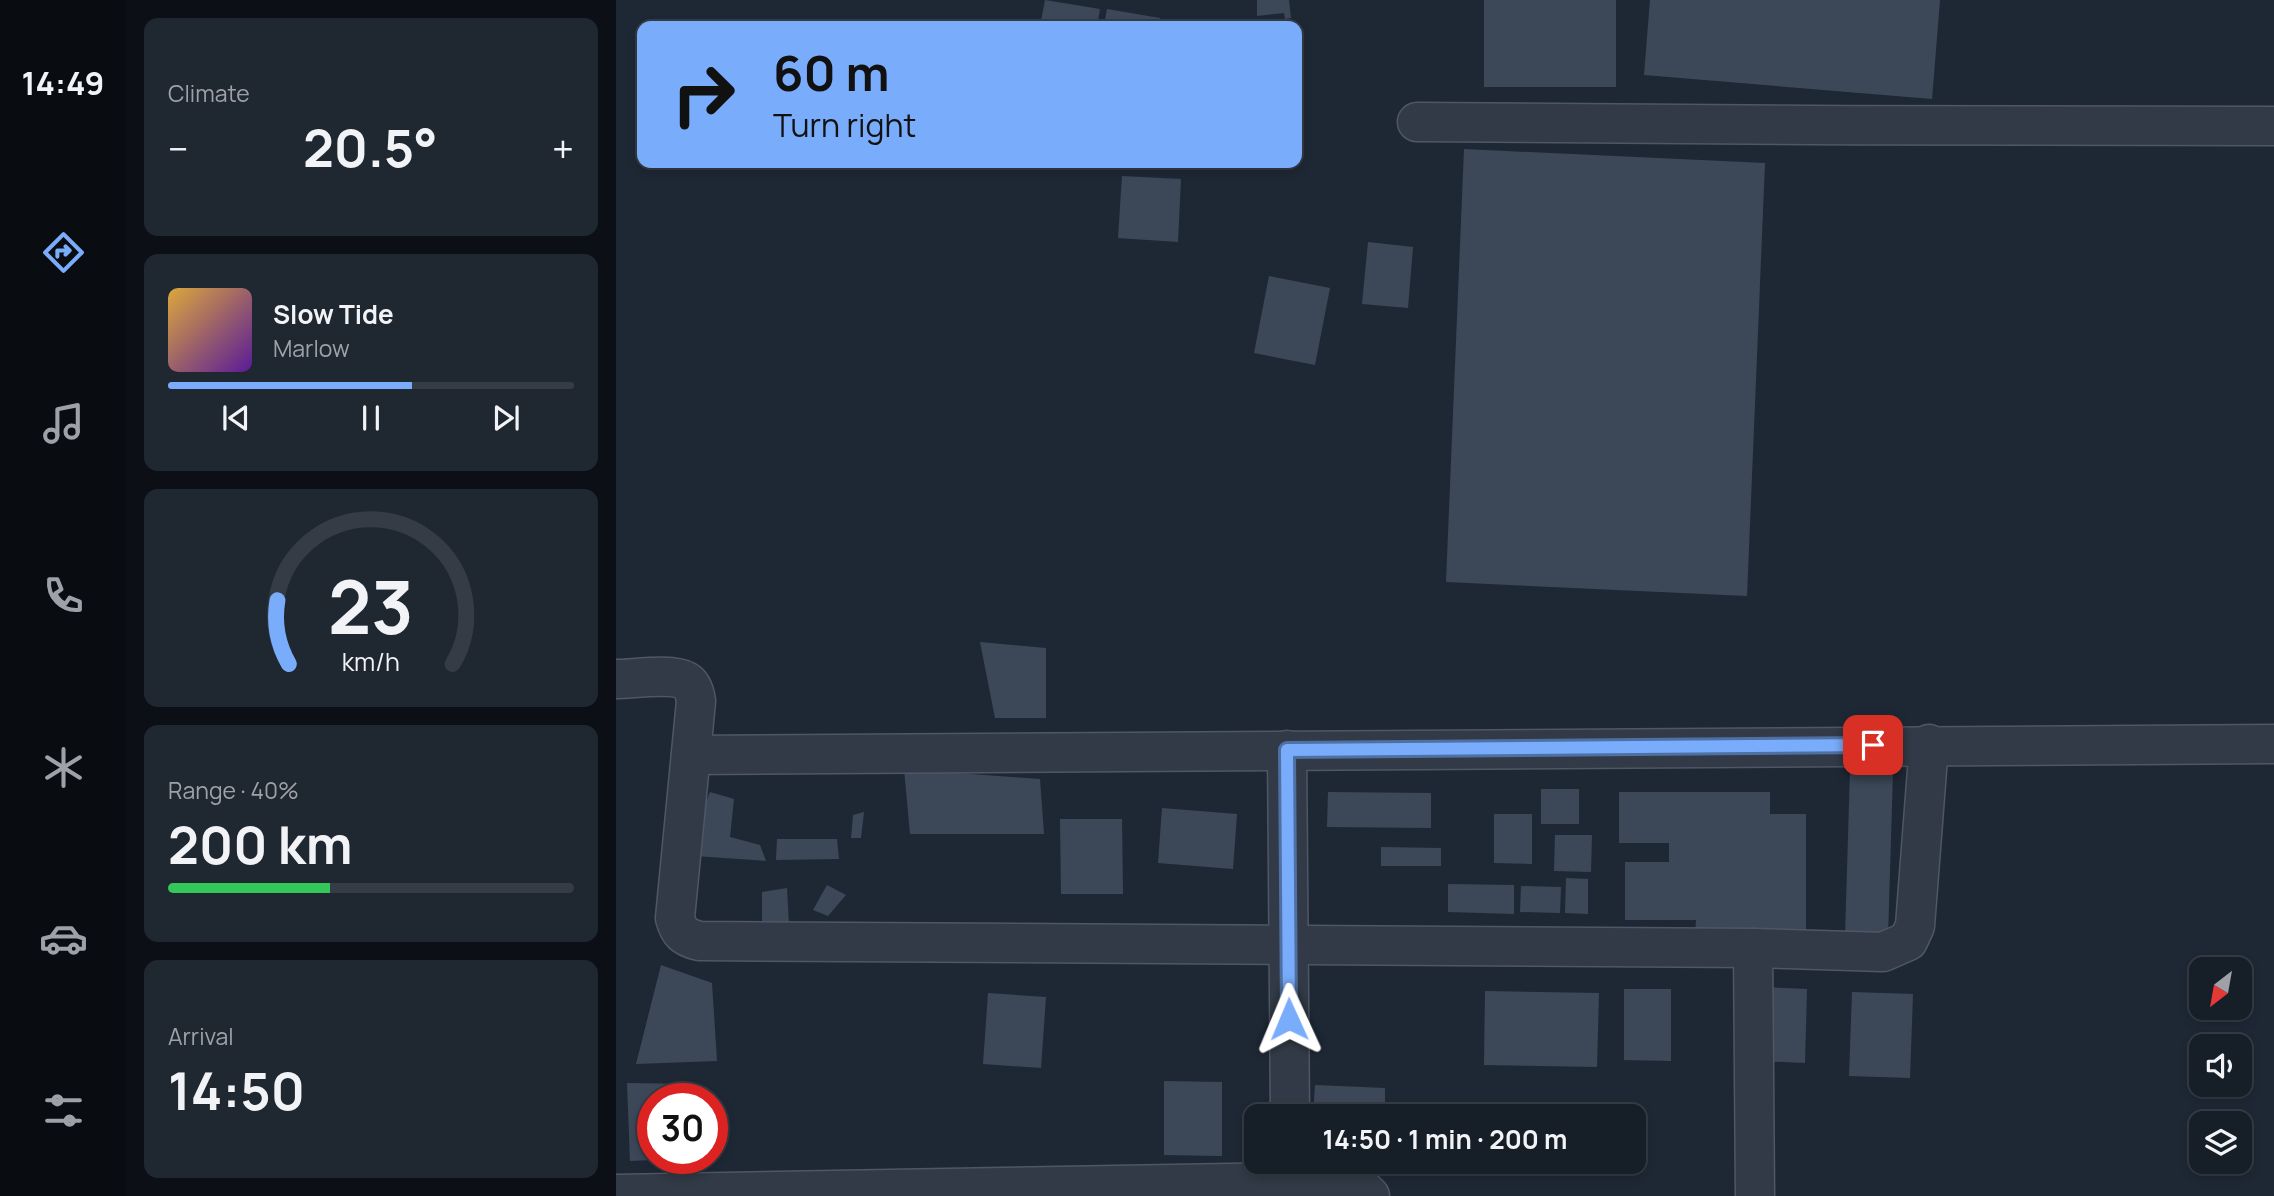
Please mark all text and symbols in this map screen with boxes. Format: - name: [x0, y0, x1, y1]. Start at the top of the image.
- text: 60 m: [773, 39, 890, 106]
- icon: right: [658, 49, 749, 140]
- text: 14:49: [21, 61, 105, 105]
- text: Climate: [168, 77, 250, 109]
- text: Turn right: [773, 103, 916, 147]
- text: 20.5°: [303, 112, 438, 183]
- text: −: [168, 122, 189, 174]
- text: +: [552, 122, 574, 174]
- icon: directions: [39, 228, 88, 277]
- text: Slow Tide: [273, 296, 394, 332]
- text: Marlow: [273, 332, 350, 364]
- icon: music: [39, 399, 88, 448]
- icon: previous: [217, 399, 255, 437]
- icon: pause: [352, 399, 390, 437]
- icon: next: [487, 399, 525, 437]
- text: 23: [328, 556, 414, 656]
- icon: phone: [39, 571, 88, 620]
- text: km/h: [342, 644, 400, 679]
- pin: [1843, 715, 1903, 775]
- icon: arrive: [1854, 726, 1892, 764]
- icon: climate: [39, 743, 88, 792]
- text: Range · 40%: [168, 774, 299, 806]
- text: 200 km: [168, 809, 353, 880]
- icon: car: [39, 914, 88, 963]
- north arrow: [2189, 957, 2252, 1020]
- map controls: [2189, 957, 2252, 1174]
- position arrow: [1252, 982, 1326, 1056]
- text: Arrival: [168, 1020, 234, 1052]
- button: sound: [2189, 1034, 2252, 1097]
- text: 14:50: [168, 1055, 305, 1126]
- speed limit sign: 30: [637, 1083, 728, 1174]
- icon: filters: [39, 1086, 88, 1135]
- button: layers: [2189, 1111, 2252, 1174]
- text: 14:50 · 1 min · 200 m: [1323, 1121, 1567, 1157]

